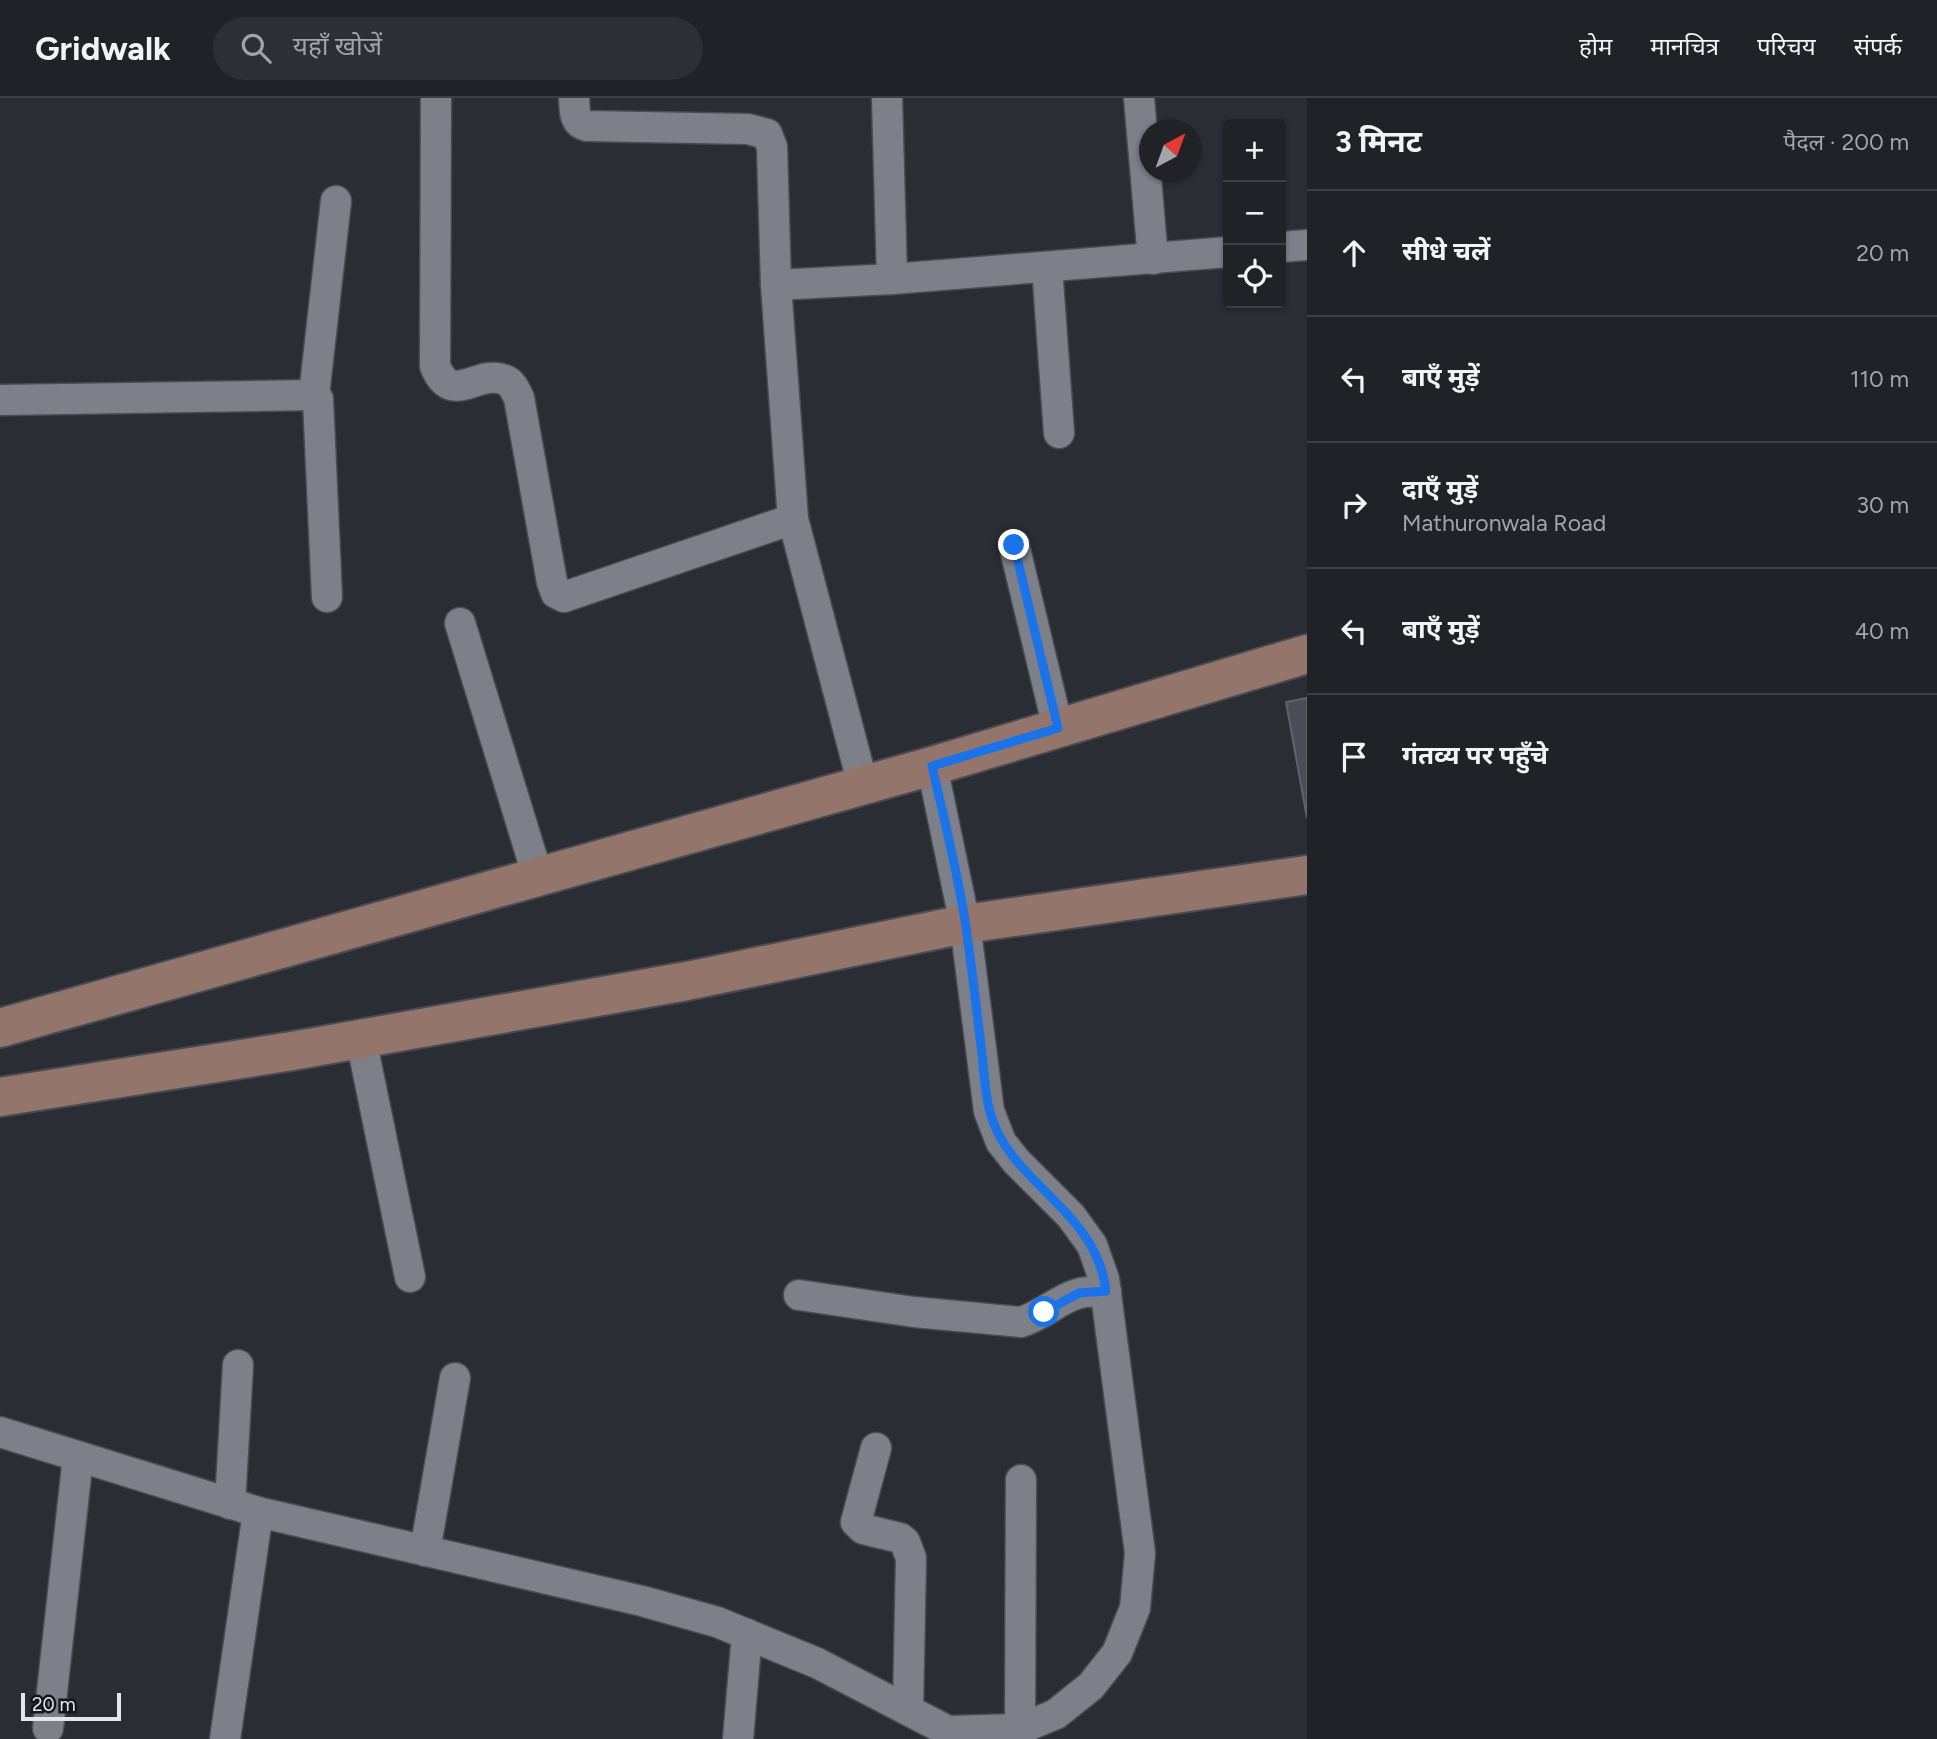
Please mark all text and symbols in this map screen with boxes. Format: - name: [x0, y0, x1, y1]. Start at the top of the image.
- search box: [213, 17, 703, 80]
- text: Gridwalk: [35, 29, 171, 68]
- icon: search: [237, 29, 275, 67]
- text: यहाँ खोजें: [293, 30, 382, 62]
- text: होम: [1579, 32, 1612, 61]
- text: मानचित्र: [1650, 32, 1719, 61]
- text: परिचय: [1757, 32, 1816, 61]
- text: संपर्क: [1854, 32, 1902, 61]
- north arrow: [1139, 119, 1202, 182]
- map controls: [1223, 119, 1286, 308]
- button: +: [1223, 119, 1286, 182]
- text: 3 मिनट: [1335, 123, 1422, 160]
- text: पैदल · 200 m: [1783, 128, 1909, 156]
- button: −: [1223, 182, 1286, 245]
- icon: ahead: [1335, 234, 1373, 272]
- text: सीधे चलें: [1402, 235, 1490, 267]
- text: 20 m: [1856, 239, 1909, 267]
- button: locate: [1223, 245, 1286, 308]
- icon: left: [1335, 360, 1373, 398]
- text: बाएँ मुड़ें: [1402, 361, 1479, 393]
- text: 110 m: [1850, 365, 1909, 393]
- text: दाएँ मुड़ें: [1402, 473, 1478, 505]
- icon: right: [1335, 486, 1373, 524]
- text: 30 m: [1856, 491, 1909, 519]
- text: Mathuronwala Road: [1402, 509, 1606, 537]
- route end: [998, 529, 1029, 560]
- icon: left: [1335, 612, 1373, 650]
- text: बाएँ मुड़ें: [1402, 613, 1479, 645]
- text: 40 m: [1855, 617, 1909, 645]
- icon: arrive: [1335, 738, 1373, 776]
- text: गंतव्य पर पहुँचे: [1402, 739, 1548, 771]
- route start: [1028, 1296, 1059, 1327]
- scale bar: [21, 1690, 121, 1722]
- text: 20 m: [32, 1693, 76, 1716]

